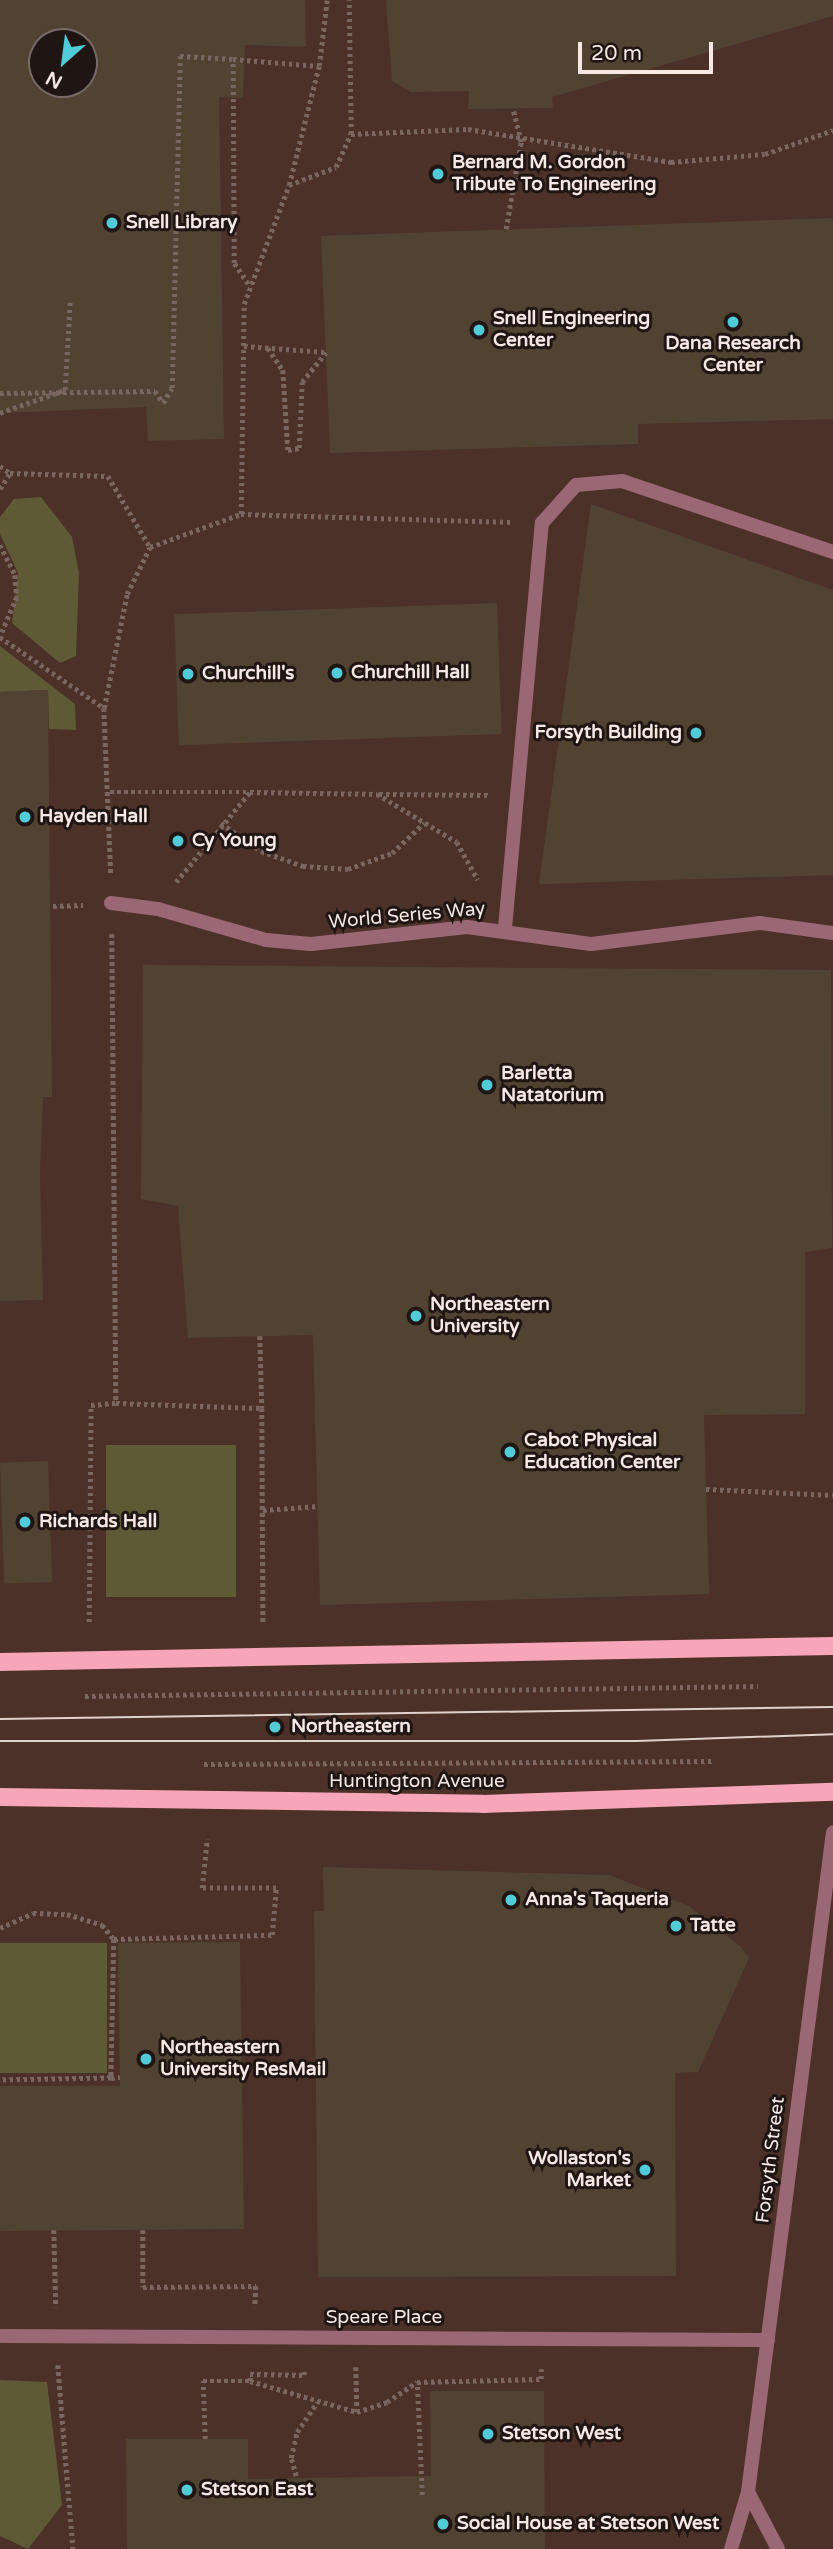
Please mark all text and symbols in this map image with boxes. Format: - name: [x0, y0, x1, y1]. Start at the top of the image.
- north arrow: [28, 28, 98, 98]
- scale bar: [581, 28, 716, 72]
- text: 20 m: [591, 41, 642, 66]
- text: N: [42, 66, 66, 93]
- place label: Bernard M. Gordon Tribute To Engineering: [452, 152, 657, 196]
- marker: Bernard M. Gordon Tribute To Engineering: [430, 166, 446, 182]
- place label: Snell Library: [126, 212, 237, 234]
- marker: Snell Library: [104, 215, 120, 231]
- place label: Snell Engineering Center: [493, 308, 650, 352]
- marker: Dana Research Center: [725, 314, 741, 330]
- marker: Snell Engineering Center: [471, 322, 487, 338]
- place label: Dana Research Center: [665, 333, 801, 377]
- place label: Churchill Hall: [351, 662, 470, 684]
- place label: Churchill's: [202, 663, 294, 685]
- marker: Churchill Hall: [329, 665, 345, 681]
- marker: Churchill's: [180, 666, 196, 682]
- place label: Forsyth Building: [535, 722, 682, 744]
- marker: Forsyth Building: [688, 725, 704, 741]
- place label: Hayden Hall: [39, 806, 148, 828]
- marker: Hayden Hall: [17, 809, 33, 825]
- place label: Cy Young: [192, 830, 277, 852]
- marker: Cy Young: [170, 833, 186, 849]
- street label: World Series Way: [328, 898, 486, 934]
- place label: Barletta Natatorium: [501, 1063, 604, 1107]
- marker: Barletta Natatorium: [479, 1077, 495, 1093]
- place label: Northeastern University: [430, 1294, 550, 1338]
- marker: Northeastern University: [408, 1308, 424, 1324]
- place label: Cabot Physical Education Center: [524, 1430, 680, 1474]
- marker: Cabot Physical Education Center: [502, 1444, 518, 1460]
- place label: Richards Hall: [39, 1511, 157, 1533]
- marker: Richards Hall: [17, 1514, 33, 1530]
- place label: Northeastern: [291, 1716, 411, 1738]
- marker: Northeastern: [265, 1717, 285, 1737]
- street label: Huntington Avenue: [329, 1771, 505, 1793]
- place label: Anna's Taqueria: [525, 1889, 669, 1911]
- marker: Anna's Taqueria: [503, 1892, 519, 1908]
- place label: Tatte: [690, 1915, 736, 1937]
- marker: Tatte: [668, 1918, 684, 1934]
- place label: Northeastern University ResMail: [160, 2037, 326, 2081]
- marker: Northeastern University ResMail: [138, 2051, 154, 2067]
- street label: Forsyth Street: [752, 2095, 790, 2225]
- place label: Wollaston's Market: [528, 2148, 631, 2192]
- marker: Wollaston's Market: [637, 2162, 653, 2178]
- street label: Speare Place: [326, 2307, 442, 2329]
- place label: Stetson West: [502, 2423, 621, 2445]
- marker: Stetson West: [480, 2426, 496, 2442]
- place label: Stetson East: [201, 2479, 314, 2501]
- marker: Stetson East: [179, 2482, 195, 2498]
- place label: Social House at Stetson West: [457, 2513, 719, 2535]
- marker: Social House at Stetson West: [435, 2516, 451, 2532]

